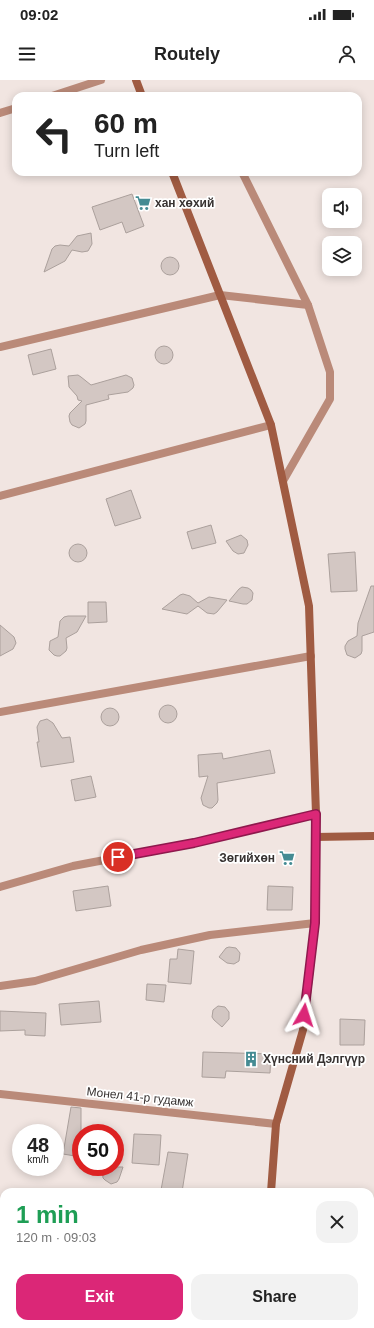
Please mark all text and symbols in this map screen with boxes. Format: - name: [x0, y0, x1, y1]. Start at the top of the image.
- text: 09:02: [20, 6, 58, 23]
- icon: menu: [16, 43, 38, 65]
- icon: person: [336, 43, 358, 65]
- text: Routely: [154, 44, 220, 64]
- icon: left: [28, 108, 80, 160]
- text: 60 m: [94, 108, 158, 139]
- text: Turn left: [94, 141, 159, 161]
- map controls: [322, 188, 362, 276]
- button: sound: [322, 188, 362, 228]
- supermarket icon: хан хөхий: [134, 194, 152, 212]
- place label: хан хөхий: [155, 196, 214, 210]
- button: layers: [322, 236, 362, 276]
- pin: [101, 840, 135, 874]
- icon: arrive: [107, 846, 129, 868]
- supermarket icon: Зөгийхөн: [278, 849, 296, 867]
- place label: Зөгийхөн: [219, 851, 275, 865]
- position arrow: [283, 994, 325, 1036]
- building icon: Хүнсний Дэлгүүр: [242, 1050, 260, 1068]
- place label: Хүнсний Дэлгүүр: [263, 1052, 365, 1066]
- street label: Монел 41-р гудамж: [86, 1084, 194, 1110]
- speed limit sign: 50: [72, 1124, 124, 1176]
- text: 48: [27, 1134, 49, 1156]
- text: km/h: [27, 1154, 49, 1165]
- text: 1 min: [16, 1201, 79, 1228]
- button: close: [316, 1201, 358, 1243]
- text: 120 m · 09:03: [16, 1230, 96, 1245]
- button: Exit: [16, 1274, 183, 1320]
- button: Share: [191, 1274, 358, 1320]

